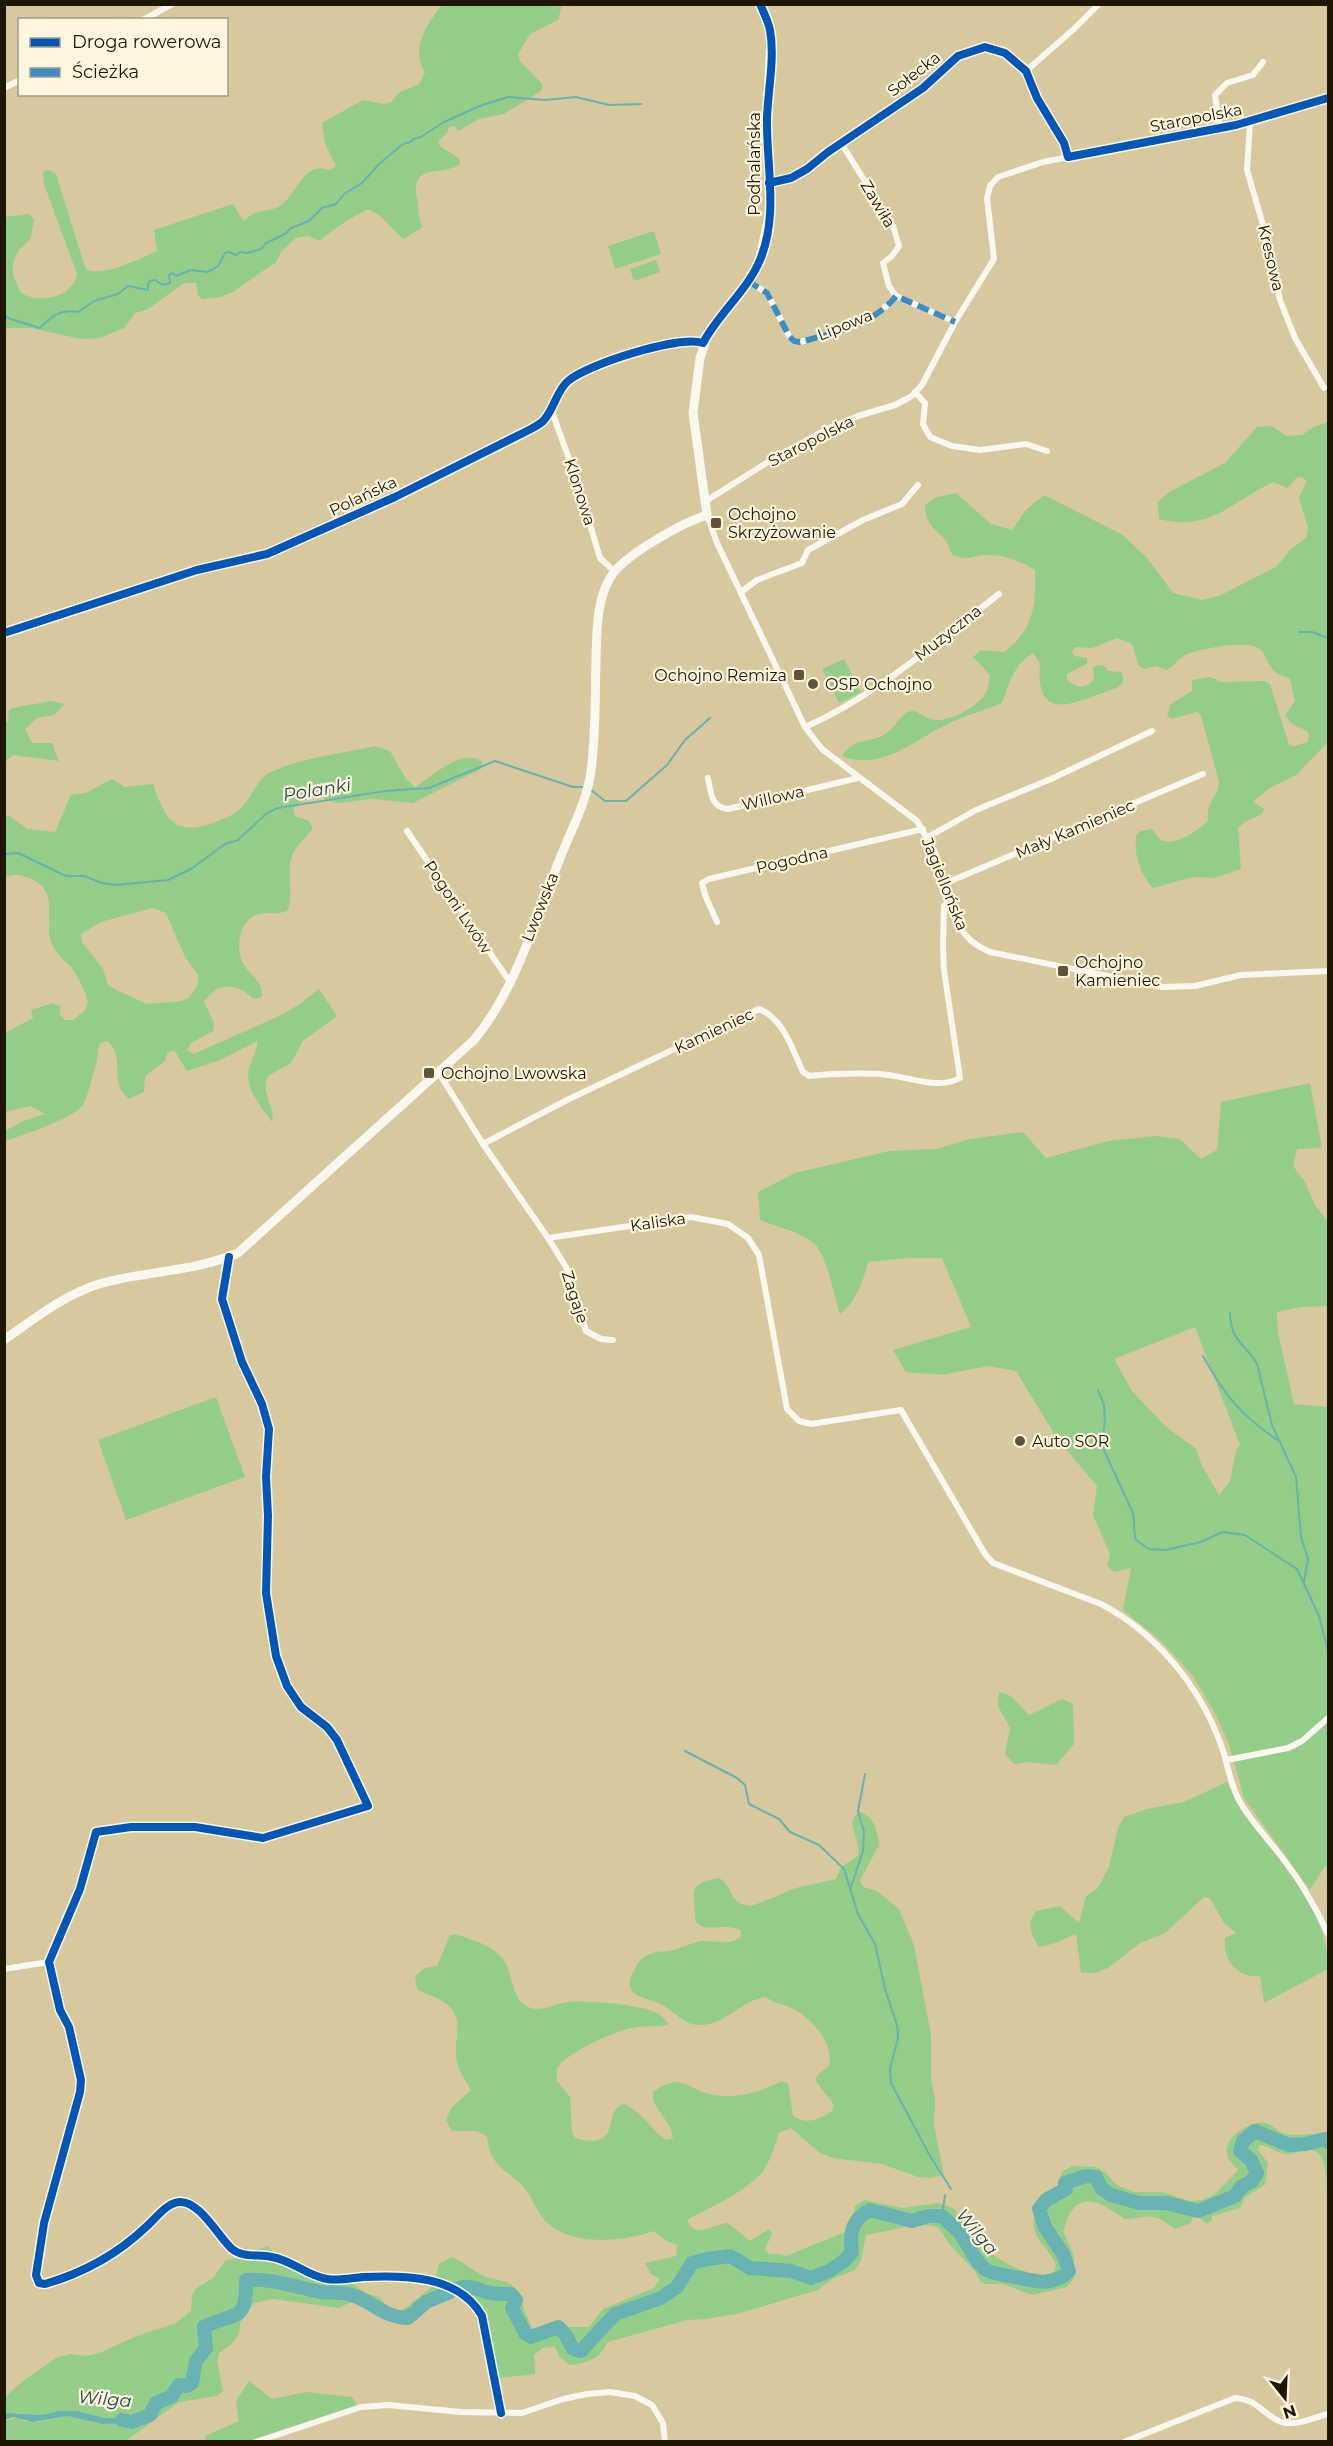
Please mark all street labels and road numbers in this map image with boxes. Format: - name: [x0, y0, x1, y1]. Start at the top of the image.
- street label: Sołecka: [884, 48, 944, 100]
- street label: Staropolska: [1148, 100, 1244, 136]
- street label: Podhalańska: [745, 112, 764, 216]
- street label: Zawiła: [856, 177, 900, 231]
- street label: Kresowa: [1254, 223, 1288, 293]
- street label: Lipowa: [815, 305, 875, 345]
- street label: Staropolska: [765, 411, 857, 471]
- street label: Klonowa: [560, 456, 600, 528]
- street label: Polańska: [326, 472, 400, 520]
- street label: Muzyczna: [911, 601, 985, 665]
- street label: Willowa: [740, 782, 806, 814]
- street label: Mały Kamieniec: [1013, 795, 1137, 863]
- street label: Jagiellońska: [917, 834, 972, 933]
- street label: Pogodna: [754, 842, 830, 878]
- street label: Pogoni Lwów: [420, 857, 496, 957]
- street label: Lwowska: [518, 870, 562, 944]
- street label: Kamieniec: [671, 1004, 757, 1058]
- street label: Kaliska: [629, 1209, 687, 1235]
- street label: Zagaje: [558, 1268, 592, 1326]

